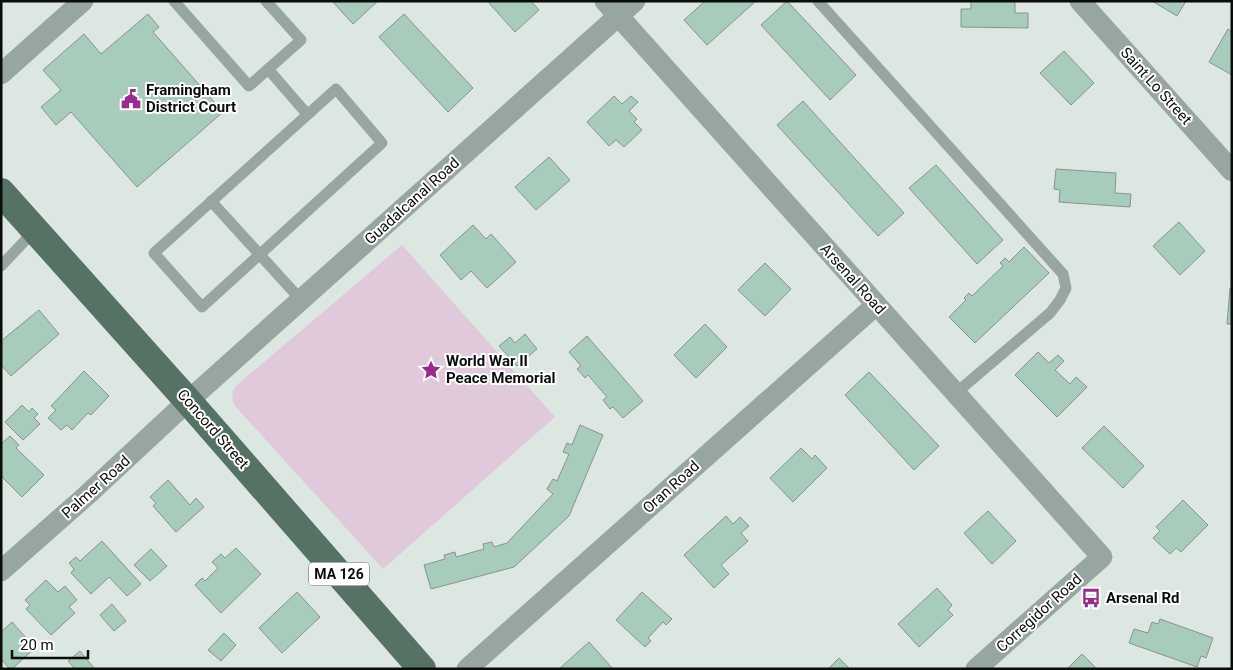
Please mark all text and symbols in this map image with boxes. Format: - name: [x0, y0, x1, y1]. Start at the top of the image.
- street label: Saint Lo Street: [1117, 44, 1195, 128]
- place label: Framingham District Court: [146, 81, 236, 116]
- public building icon: Framingham District Court: [120, 88, 142, 110]
- street label: Guadalcanal Road: [361, 154, 463, 248]
- street label: Arsenal Road: [817, 240, 889, 318]
- place label: World War II Peace Memorial: [446, 352, 556, 387]
- place icon: World War II Peace Memorial: [420, 359, 442, 381]
- street label: Concord Street: [173, 385, 253, 473]
- street label: Palmer Road: [58, 452, 134, 522]
- street label: Oran Road: [639, 457, 703, 517]
- road number: MA 126: [309, 562, 369, 586]
- street label: Corregidor Road: [993, 570, 1085, 656]
- bus stop icon: Arsenal Rd: [1080, 587, 1102, 609]
- place label: Arsenal Rd: [1106, 589, 1180, 607]
- scale bar: [12, 628, 89, 660]
- text: 20 m: [20, 636, 54, 654]

